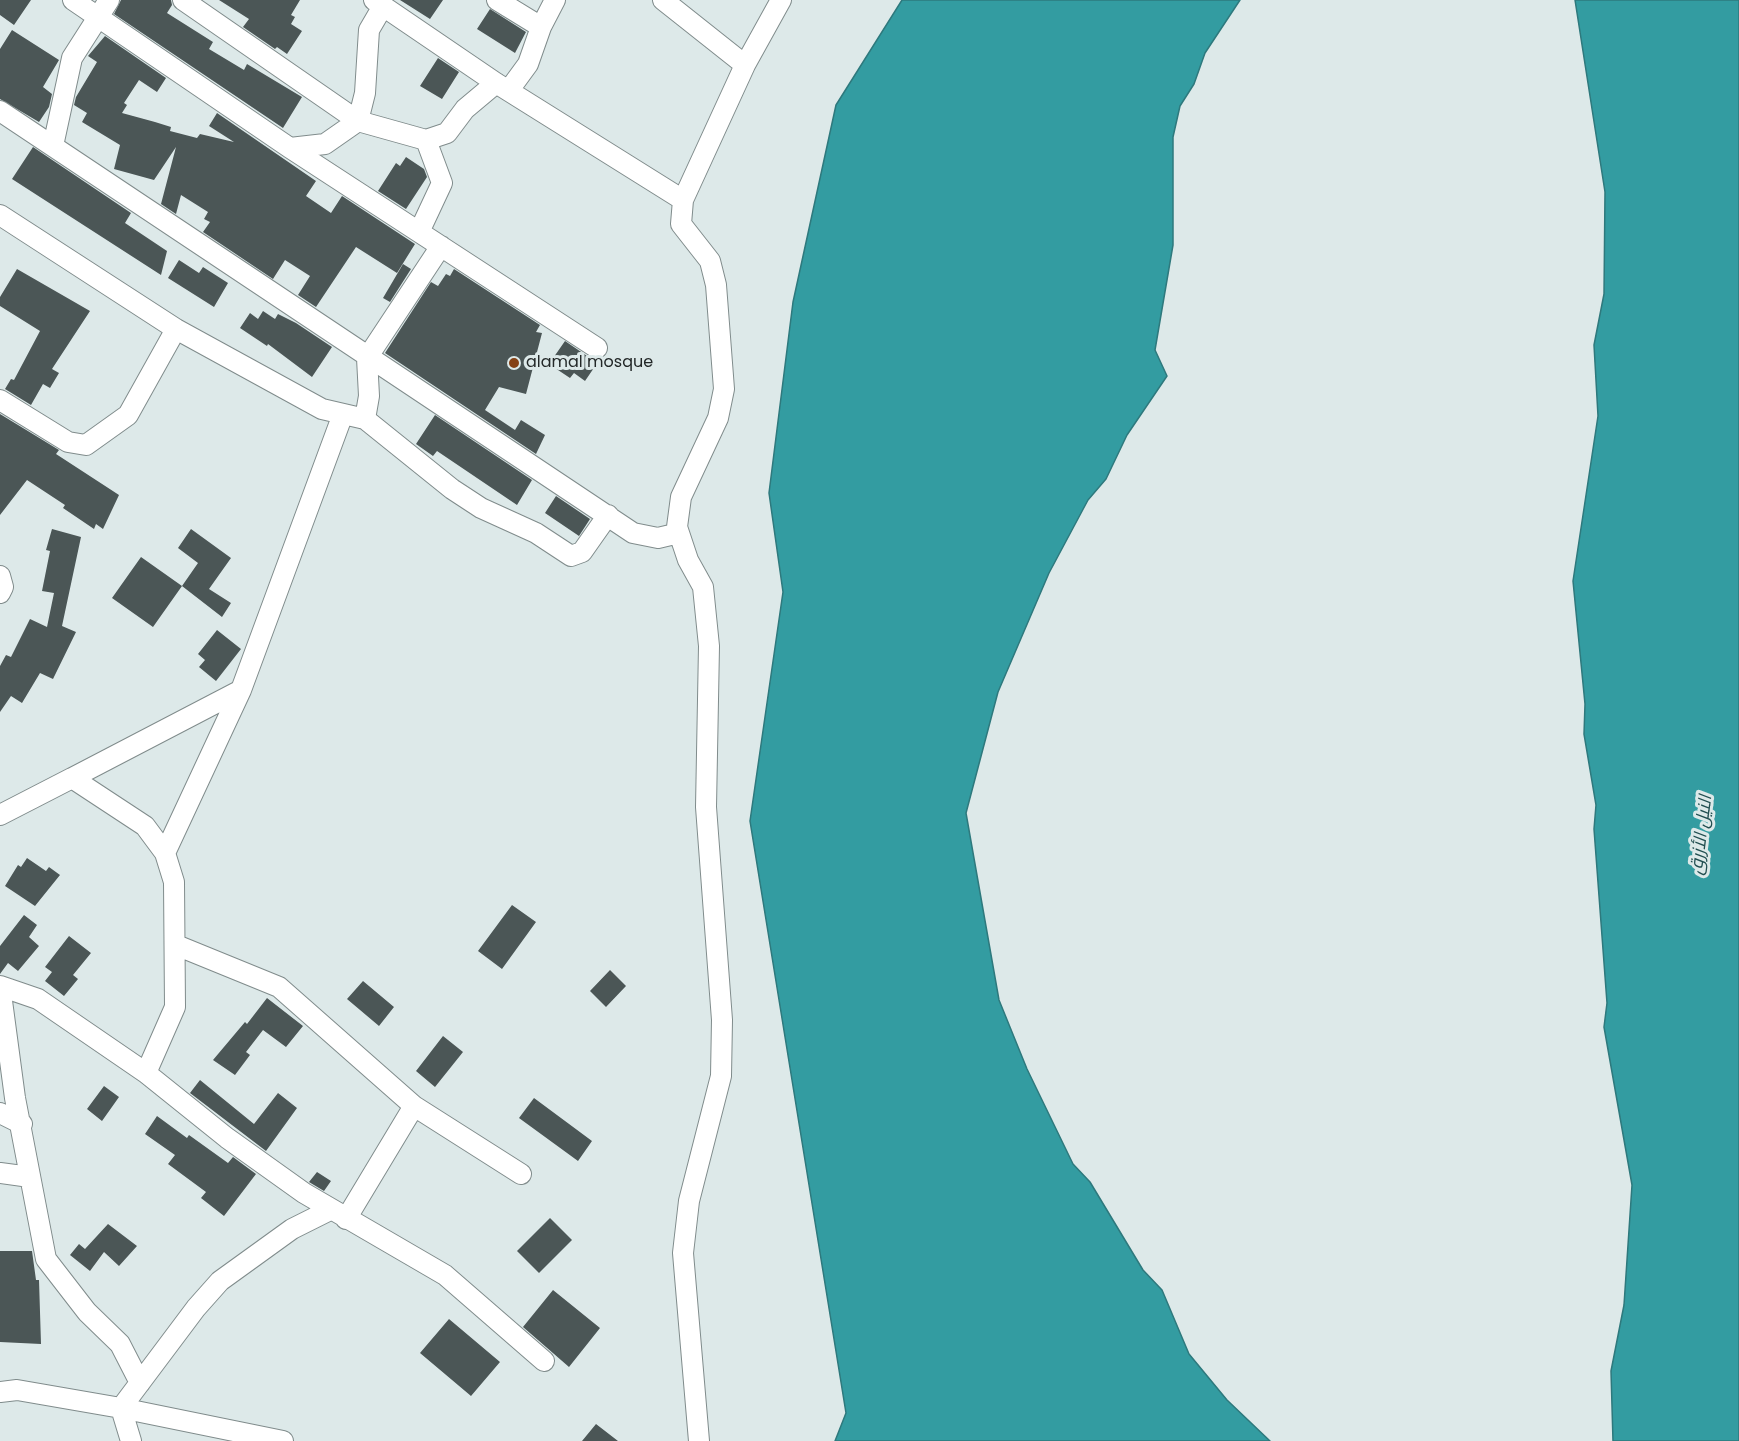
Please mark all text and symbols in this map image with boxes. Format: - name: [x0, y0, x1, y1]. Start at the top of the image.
- place label: alamal mosque: [526, 353, 653, 373]
- marker: alamal mosque: [507, 356, 521, 370]
- water label: النيل الأزرق: [1686, 794, 1718, 876]

